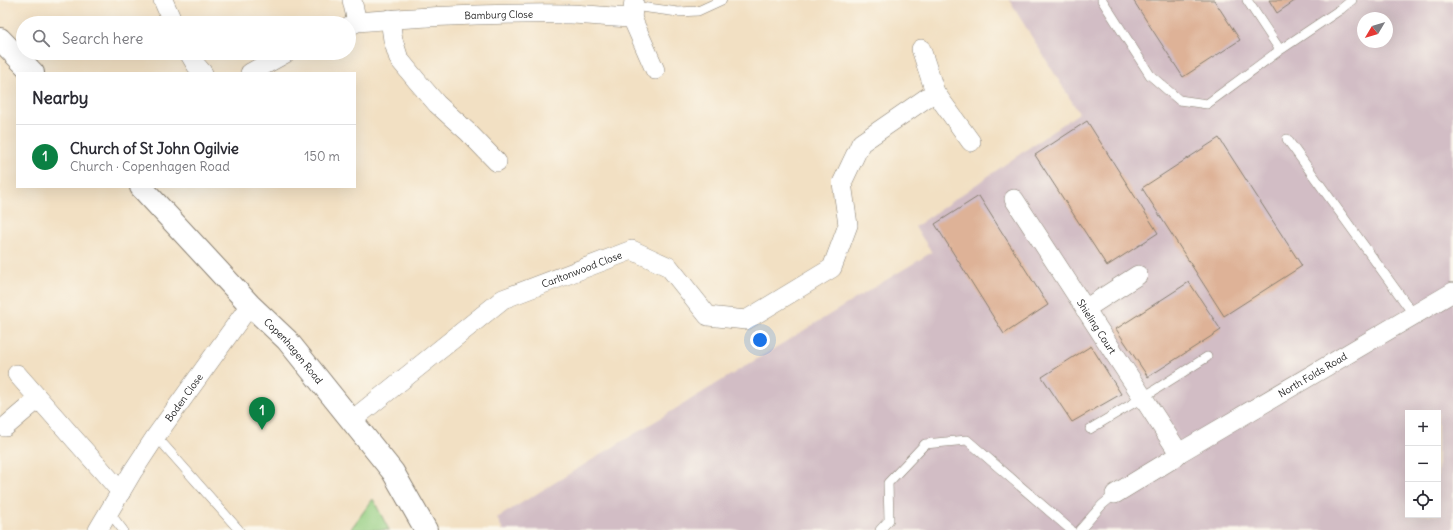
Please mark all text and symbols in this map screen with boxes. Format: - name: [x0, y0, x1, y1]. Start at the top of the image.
- street label: Bamburg Close: [464, 8, 533, 22]
- north arrow: [1357, 12, 1393, 48]
- search box: [16, 16, 356, 60]
- icon: search: [30, 27, 52, 49]
- text: Search here: [62, 29, 143, 48]
- text: Nearby: [32, 87, 88, 109]
- text: Church of St John Ogilvie: [70, 139, 239, 158]
- text: 1: [42, 148, 48, 165]
- text: 150 m: [304, 148, 340, 165]
- text: Church · Copenhagen Road: [70, 158, 230, 175]
- street label: Carltonwood Close: [540, 248, 624, 291]
- street label: Shieling Court: [1074, 297, 1119, 357]
- street label: Copenhagen Road: [261, 316, 326, 387]
- your location: [750, 330, 770, 350]
- street label: North Folds Road: [1276, 350, 1350, 400]
- street label: Boden Close: [162, 371, 206, 424]
- pin: 1: [249, 397, 275, 430]
- map controls: [1405, 410, 1441, 518]
- button: +: [1405, 410, 1441, 446]
- button: −: [1405, 446, 1441, 482]
- button: locate: [1405, 482, 1441, 518]

